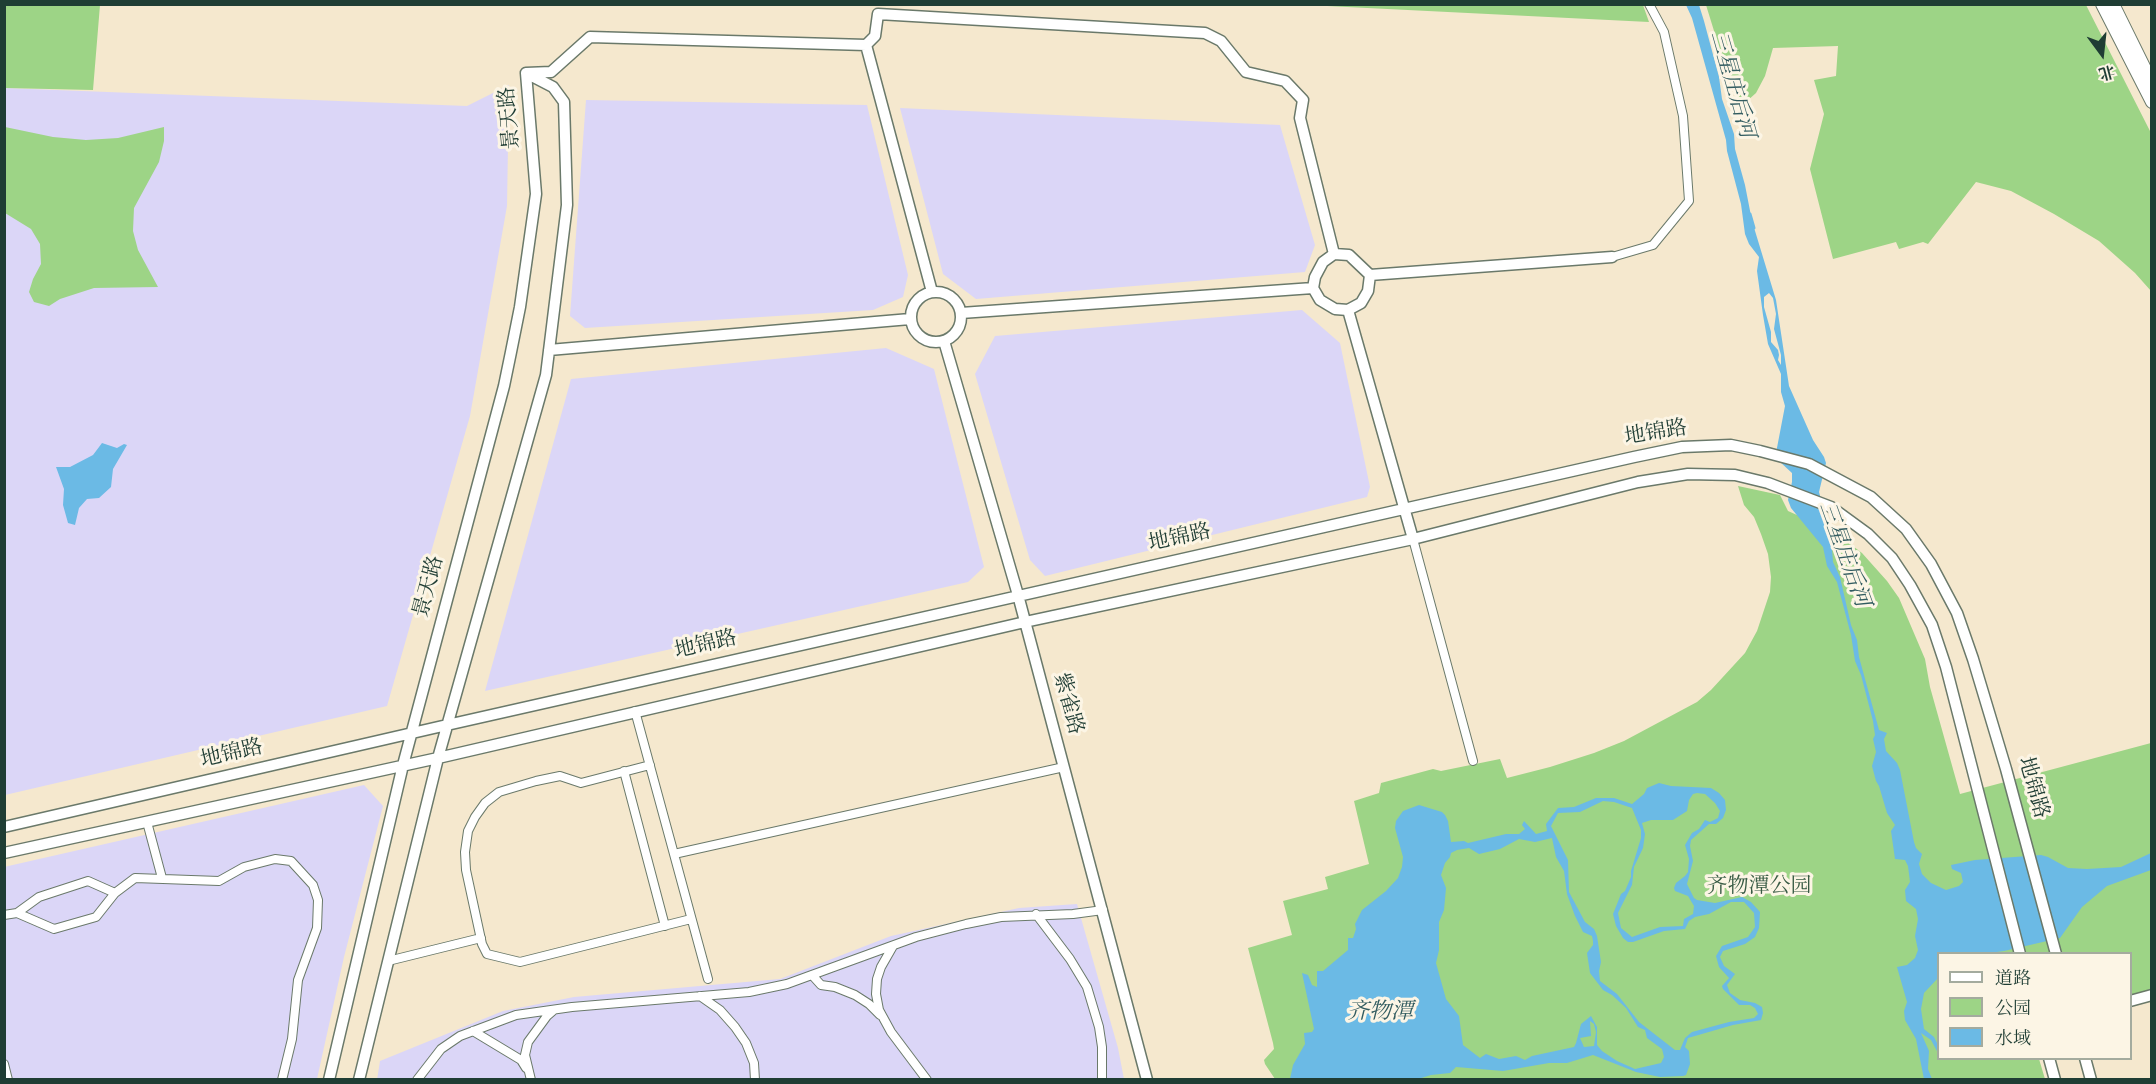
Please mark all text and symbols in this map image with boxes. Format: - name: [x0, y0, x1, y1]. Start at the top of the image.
- north arrow: [2072, 24, 2132, 84]
- water label: 三星庄后河: [1703, 28, 1759, 142]
- text: 北: [2096, 60, 2117, 83]
- street label: 景天路: [496, 86, 526, 150]
- street label: 地锦路: [1623, 417, 1689, 451]
- water label: 三星庄后河: [1812, 499, 1874, 611]
- street label: 地锦路: [1147, 520, 1213, 558]
- street label: 景天路: [410, 553, 450, 621]
- street label: 地锦路: [672, 627, 740, 665]
- street label: 紫雀路: [1047, 670, 1087, 738]
- street label: 地锦路: [198, 736, 266, 774]
- street label: 地锦路: [2011, 754, 2053, 822]
- park label: 齐物潭公园: [1707, 875, 1811, 901]
- legend: [1937, 952, 2132, 1060]
- text: 道路: [1995, 968, 2031, 991]
- text: 公园: [1995, 998, 2031, 1021]
- water label: 齐物潭: [1347, 1000, 1413, 1026]
- text: 水域: [1995, 1028, 2031, 1051]

